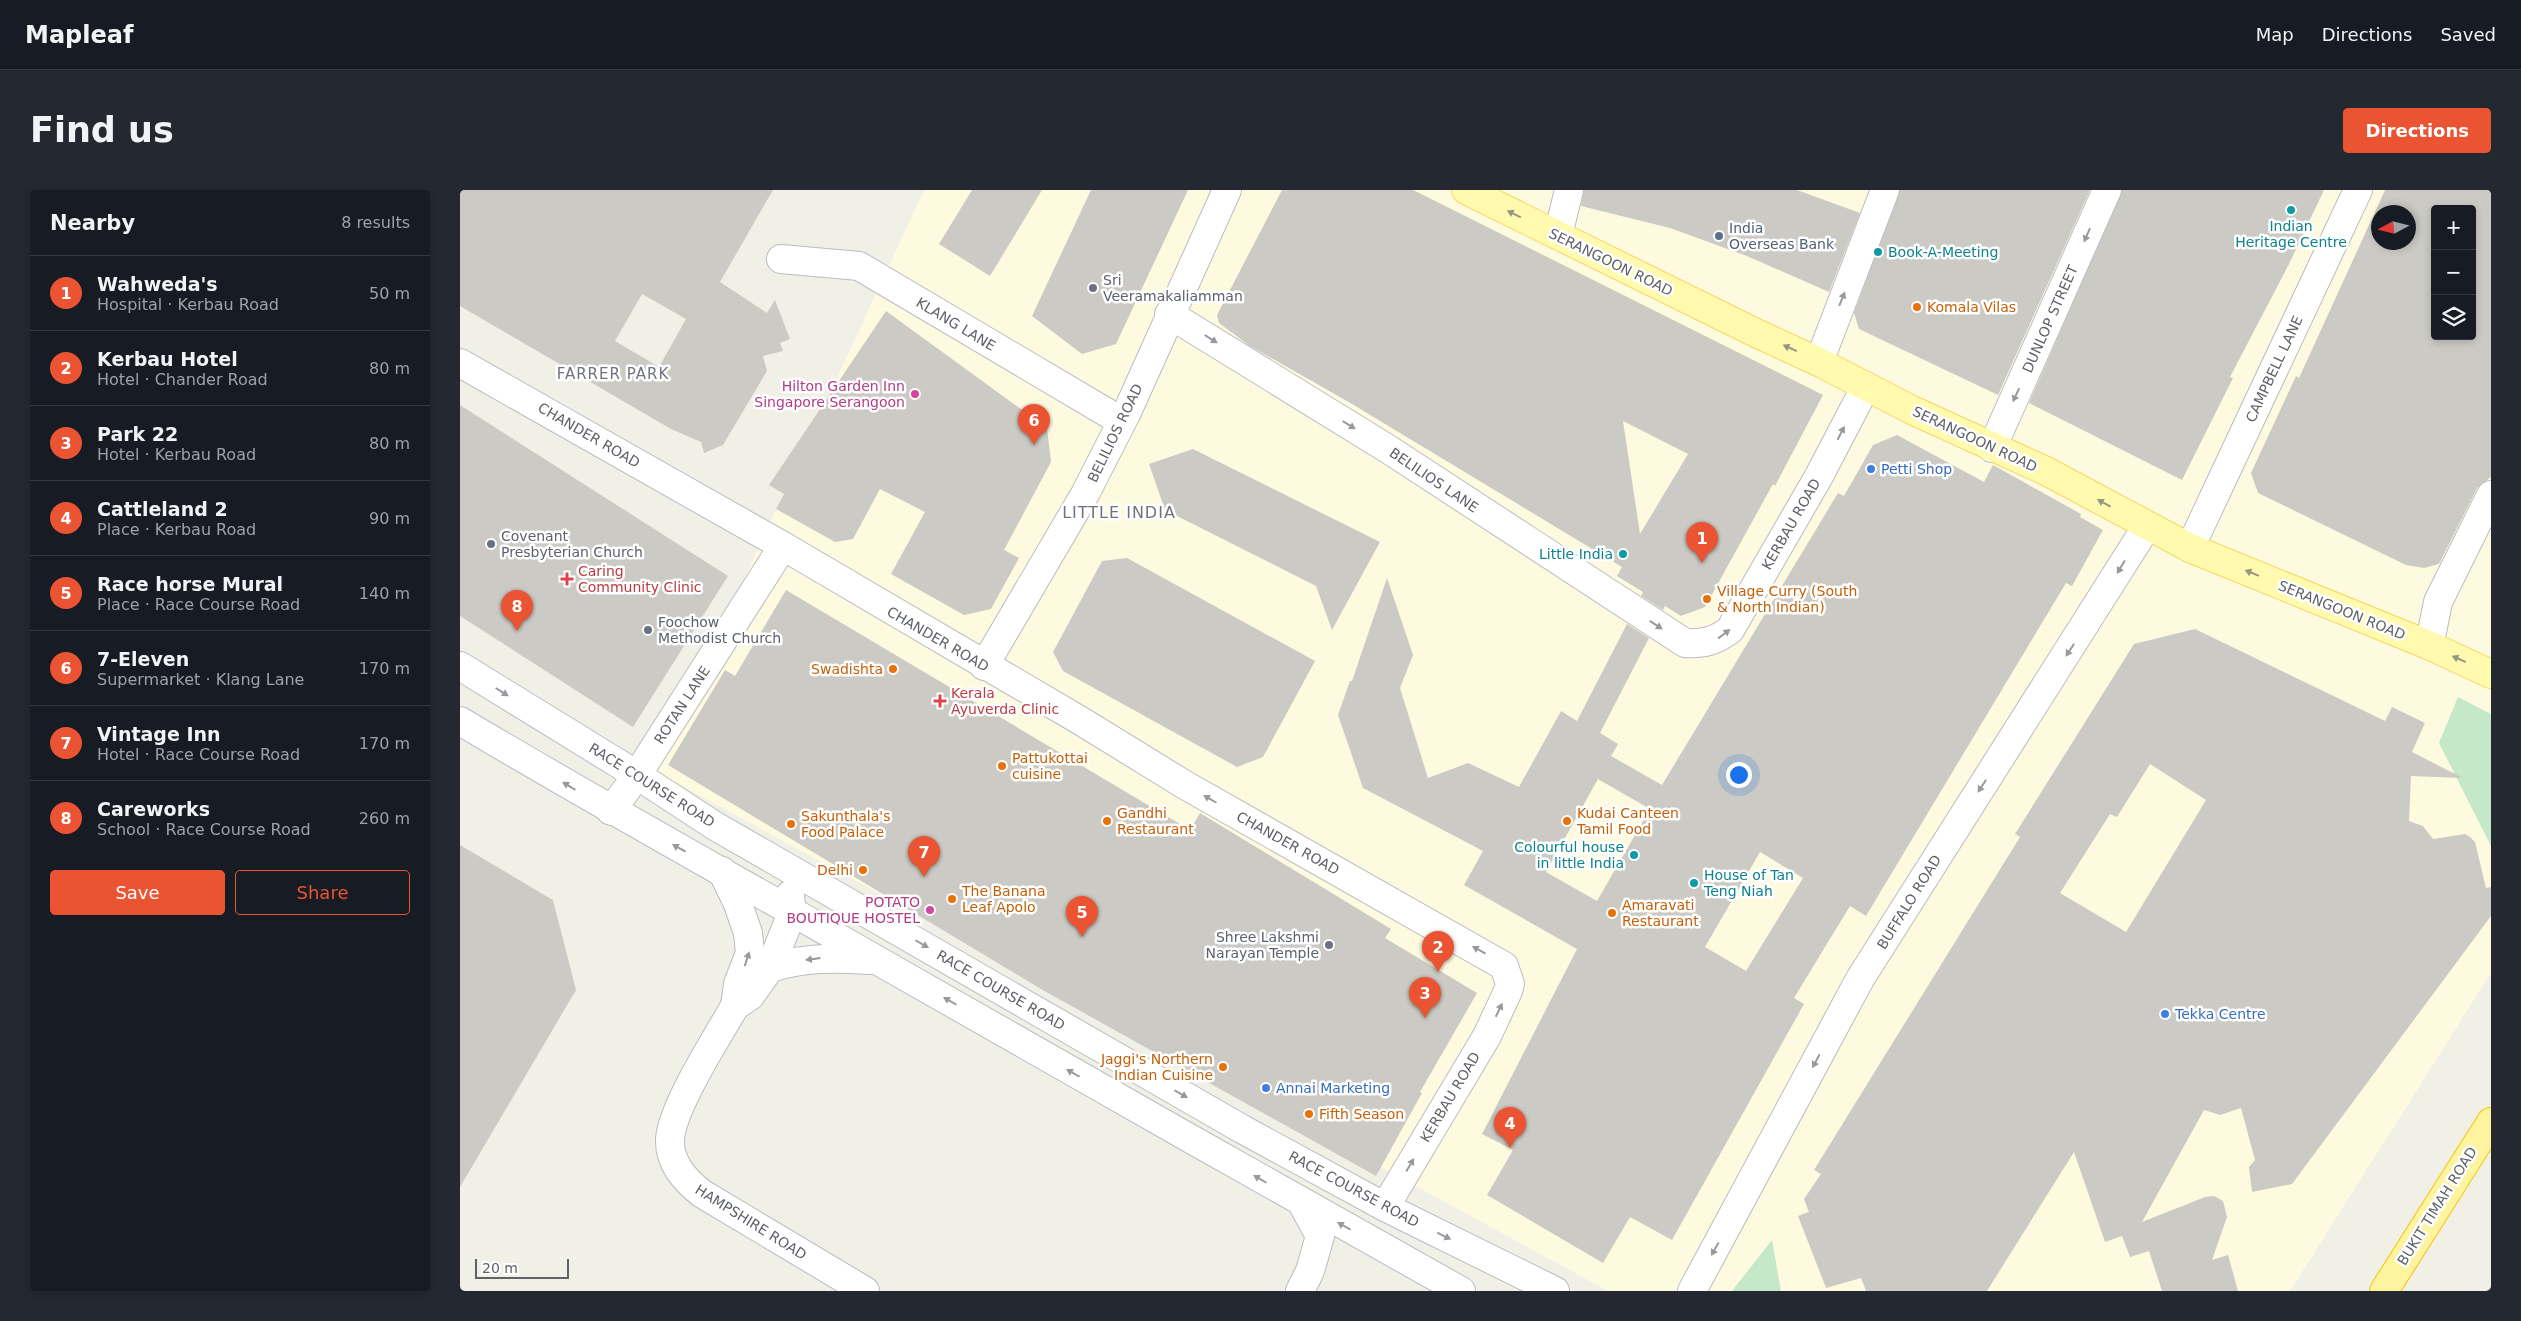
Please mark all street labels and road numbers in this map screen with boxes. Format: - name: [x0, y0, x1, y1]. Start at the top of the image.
- street label: SERANGOON ROAD: [1547, 225, 1675, 299]
- street label: DUNLOP STREET: [2019, 262, 2081, 375]
- street label: KLANG LANE: [913, 294, 999, 354]
- street label: CAMPBELL LANE: [2242, 313, 2306, 425]
- street label: BELILIOS ROAD: [1084, 381, 1146, 485]
- street label: CHANDER ROAD: [535, 399, 643, 471]
- street label: SERANGOON ROAD: [1910, 403, 2040, 475]
- street label: BELILIOS LANE: [1387, 444, 1481, 516]
- street label: KERBAU ROAD: [1758, 476, 1824, 572]
- street label: SERANGOON ROAD: [2276, 577, 2408, 643]
- street label: CHANDER ROAD: [884, 603, 992, 675]
- street label: ROTAN LANE: [651, 663, 713, 747]
- street label: RACE COURSE ROAD: [586, 740, 718, 830]
- street label: CHANDER ROAD: [1234, 808, 1342, 878]
- street label: BUFFALO ROAD: [1874, 852, 1944, 952]
- street label: RACE COURSE ROAD: [934, 947, 1068, 1033]
- street label: KERBAU ROAD: [1417, 1049, 1483, 1145]
- street label: BUKIT TIMAH ROAD: [2394, 1144, 2480, 1268]
- street label: RACE COURSE ROAD: [1286, 1148, 1422, 1230]
- street label: HAMPSHIRE ROAD: [692, 1181, 810, 1263]

